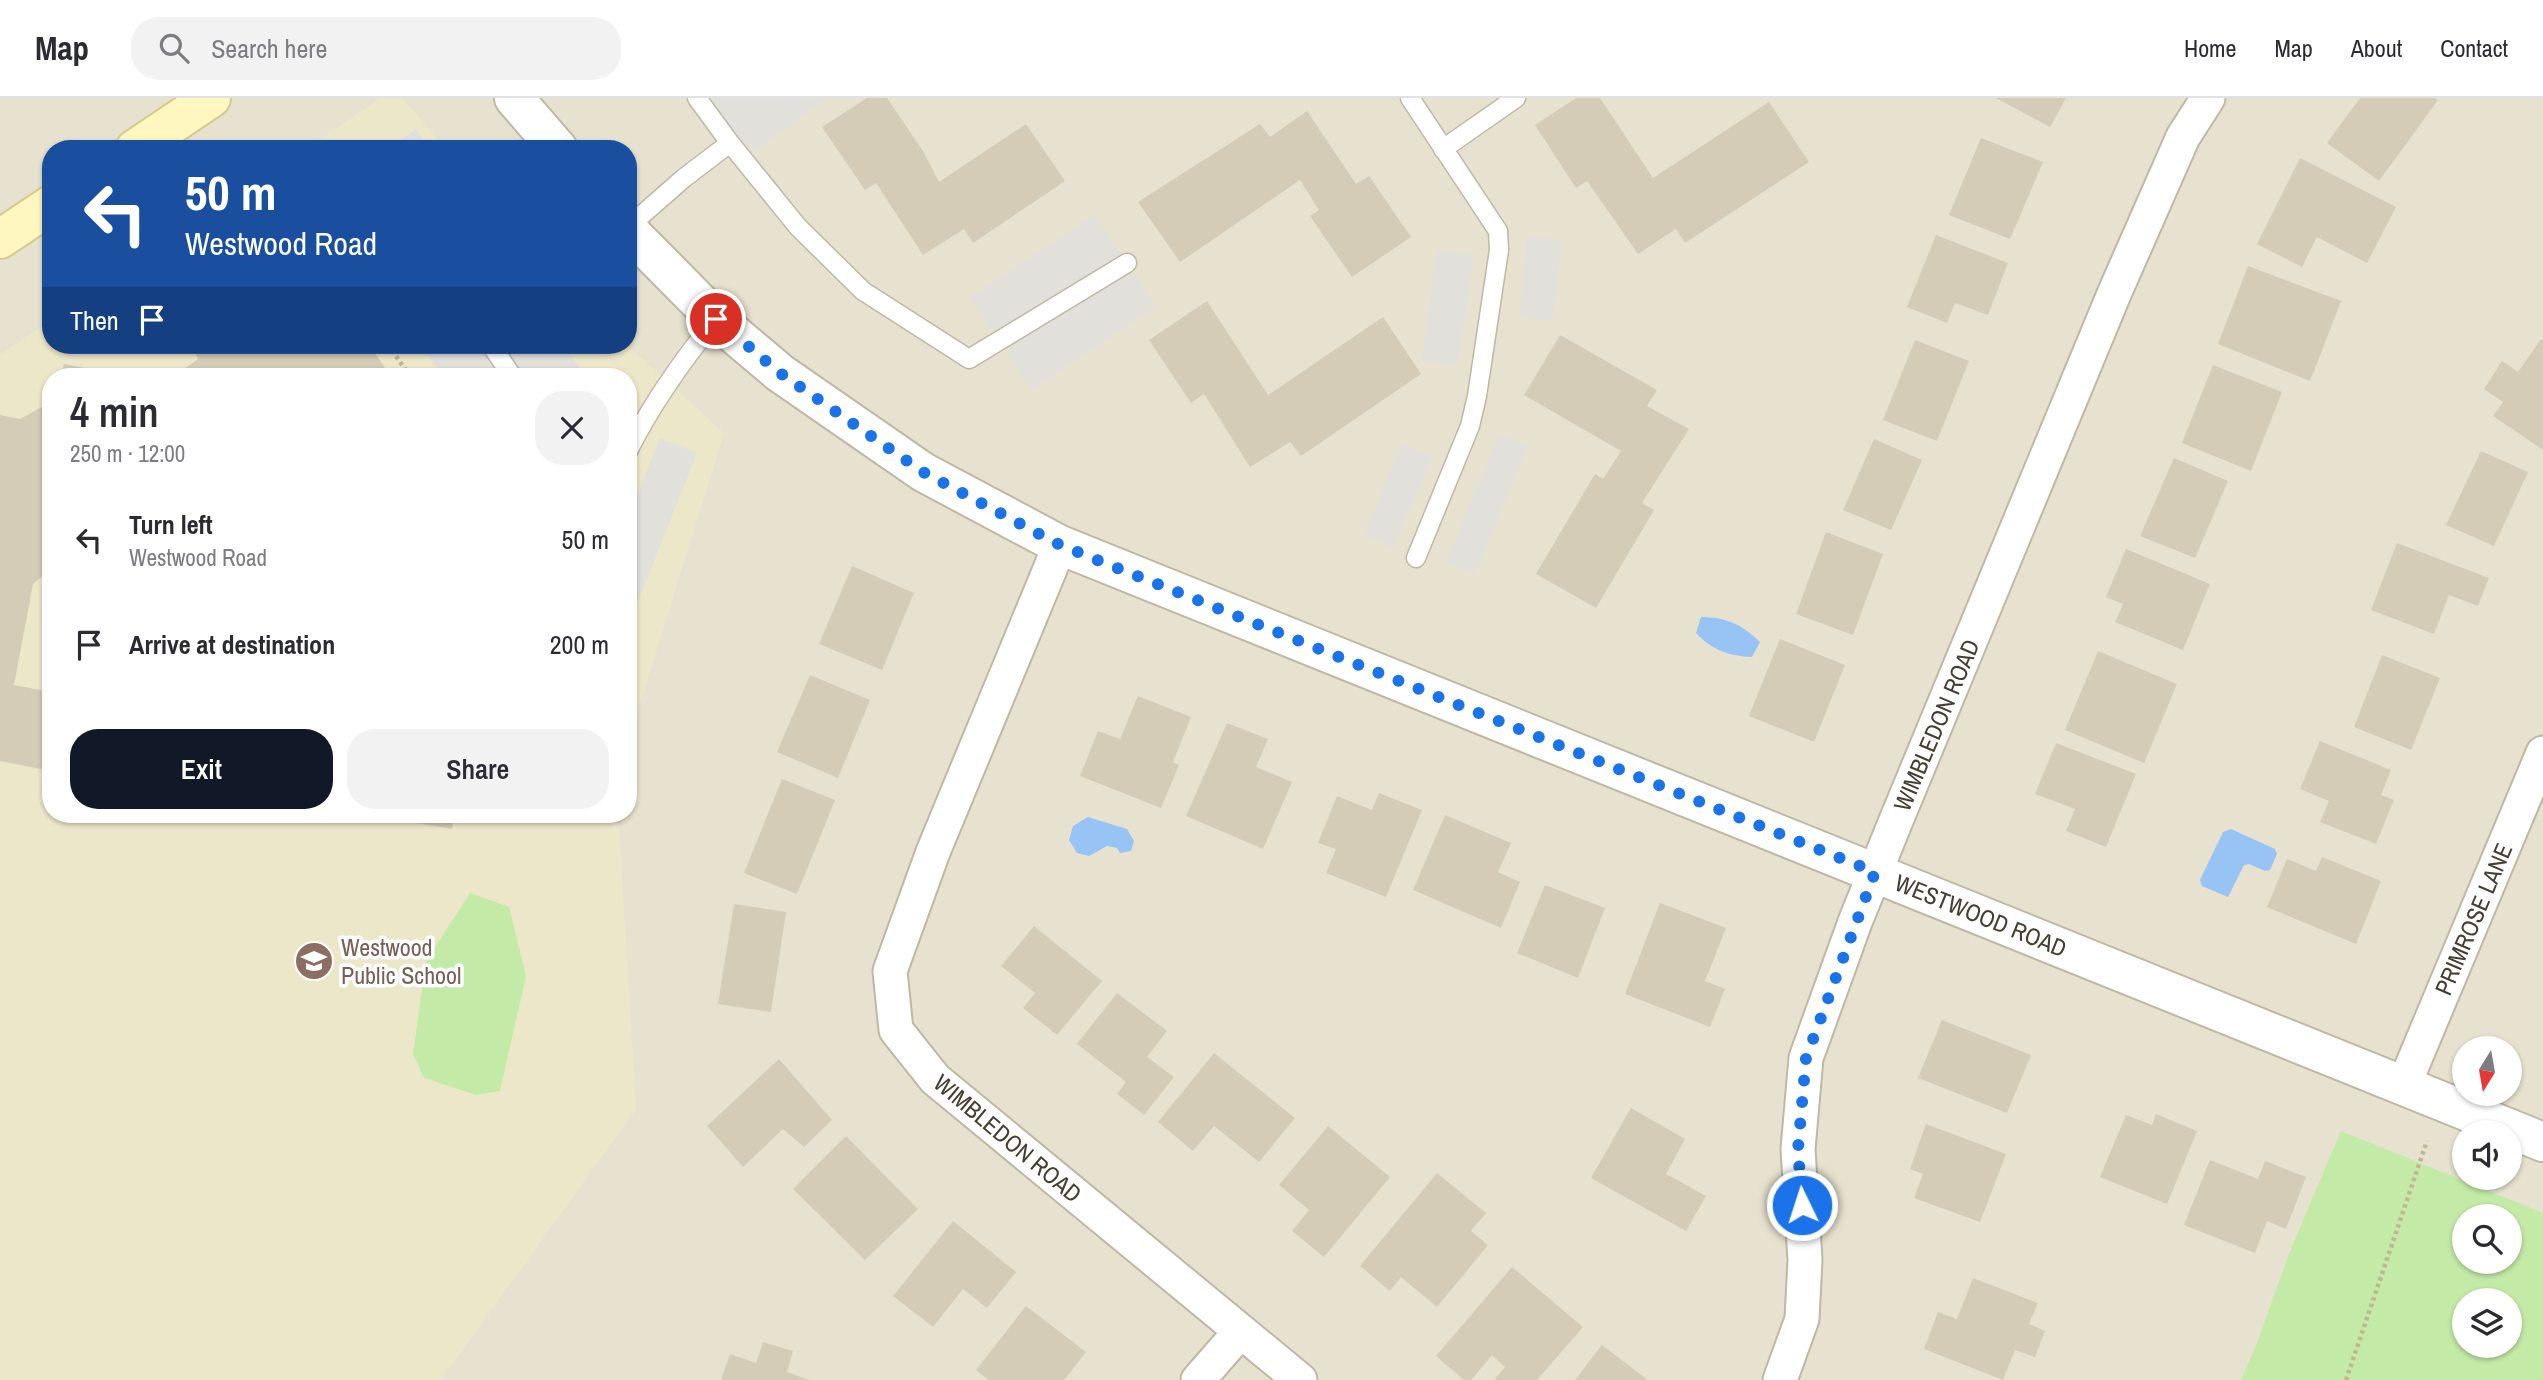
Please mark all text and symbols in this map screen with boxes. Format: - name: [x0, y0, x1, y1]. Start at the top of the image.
- search box: [131, 17, 621, 80]
- text: Map: [35, 26, 89, 70]
- icon: search: [155, 29, 193, 67]
- text: Search here: [211, 31, 327, 66]
- text: Home: [2184, 32, 2236, 64]
- text: Map: [2274, 32, 2313, 64]
- text: About: [2351, 32, 2402, 64]
- text: Contact: [2440, 32, 2508, 64]
- text: 50 m: [185, 159, 277, 225]
- icon: left: [70, 168, 161, 259]
- text: Westwood Road: [185, 222, 377, 265]
- pin: [686, 289, 746, 349]
- icon: arrive: [697, 300, 735, 338]
- icon: arrive: [133, 301, 171, 339]
- text: Then: [70, 303, 119, 338]
- text: 4 min: [70, 384, 159, 440]
- button: close: [535, 391, 609, 465]
- text: 250 m · 12:00: [70, 438, 185, 469]
- text: Turn left: [129, 507, 213, 542]
- icon: left: [70, 521, 108, 559]
- text: 50 m: [562, 522, 609, 557]
- text: Westwood Road: [129, 542, 267, 573]
- icon: arrive: [70, 626, 108, 664]
- text: Arrive at destination: [129, 627, 335, 662]
- text: 200 m: [550, 627, 609, 662]
- street label: WIMBLEDON ROAD: [1885, 634, 1987, 816]
- button: Exit: [70, 729, 333, 809]
- button: Share: [347, 729, 609, 809]
- street label: PRIMROSE LANE: [2427, 838, 2519, 1000]
- street label: WESTWOOD ROAD: [1890, 866, 2072, 964]
- place label: Westwood Public School: [341, 931, 461, 991]
- school or university icon: Westwood Public School: [293, 940, 335, 982]
- north arrow: [2452, 1036, 2522, 1106]
- map controls: [2452, 1036, 2522, 1358]
- street label: WIMBLEDON ROAD: [927, 1067, 1089, 1209]
- button: sound: [2452, 1120, 2522, 1190]
- position arrow: [1765, 1168, 1839, 1242]
- button: search: [2452, 1204, 2522, 1274]
- button: layers: [2452, 1288, 2522, 1358]

